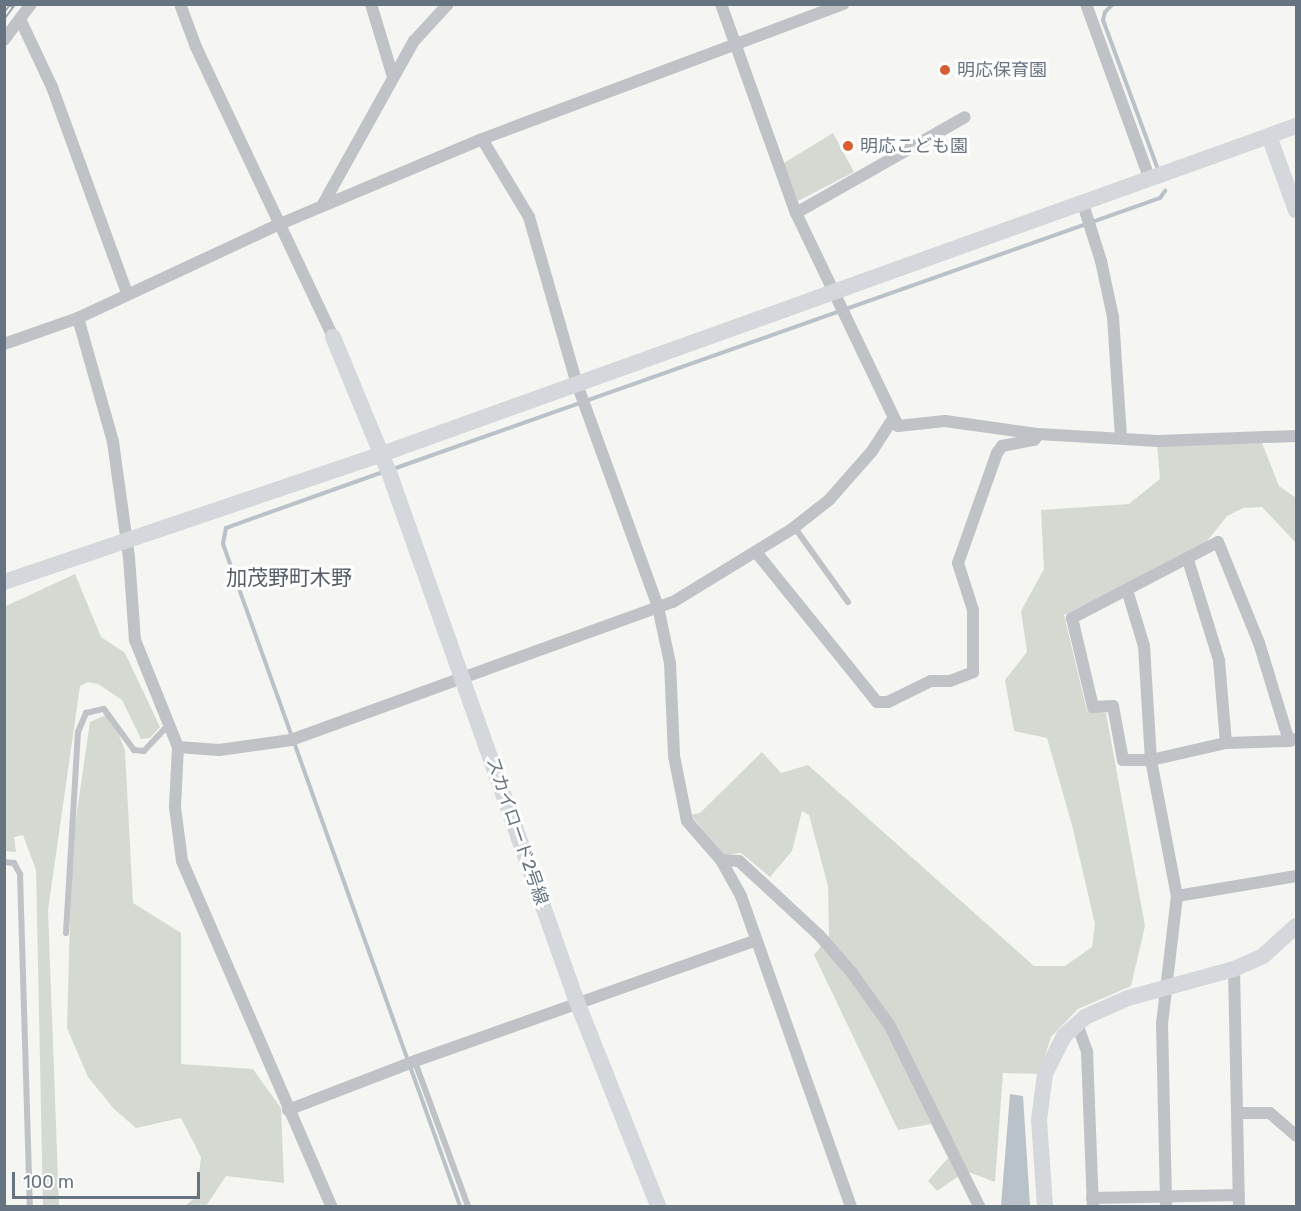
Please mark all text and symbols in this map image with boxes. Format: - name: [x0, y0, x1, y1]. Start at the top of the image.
- place label: 明応保育園: [957, 59, 1047, 81]
- marker: 明応保育園: [938, 63, 952, 77]
- place label: 明応こども園: [860, 135, 968, 157]
- marker: 明応こども園: [841, 139, 855, 153]
- district label: 加茂野町木野: [226, 565, 352, 591]
- street label: スカイロード2号線: [482, 754, 552, 908]
- scale bar: [15, 1160, 202, 1198]
- text: 100 m: [23, 1171, 74, 1193]

